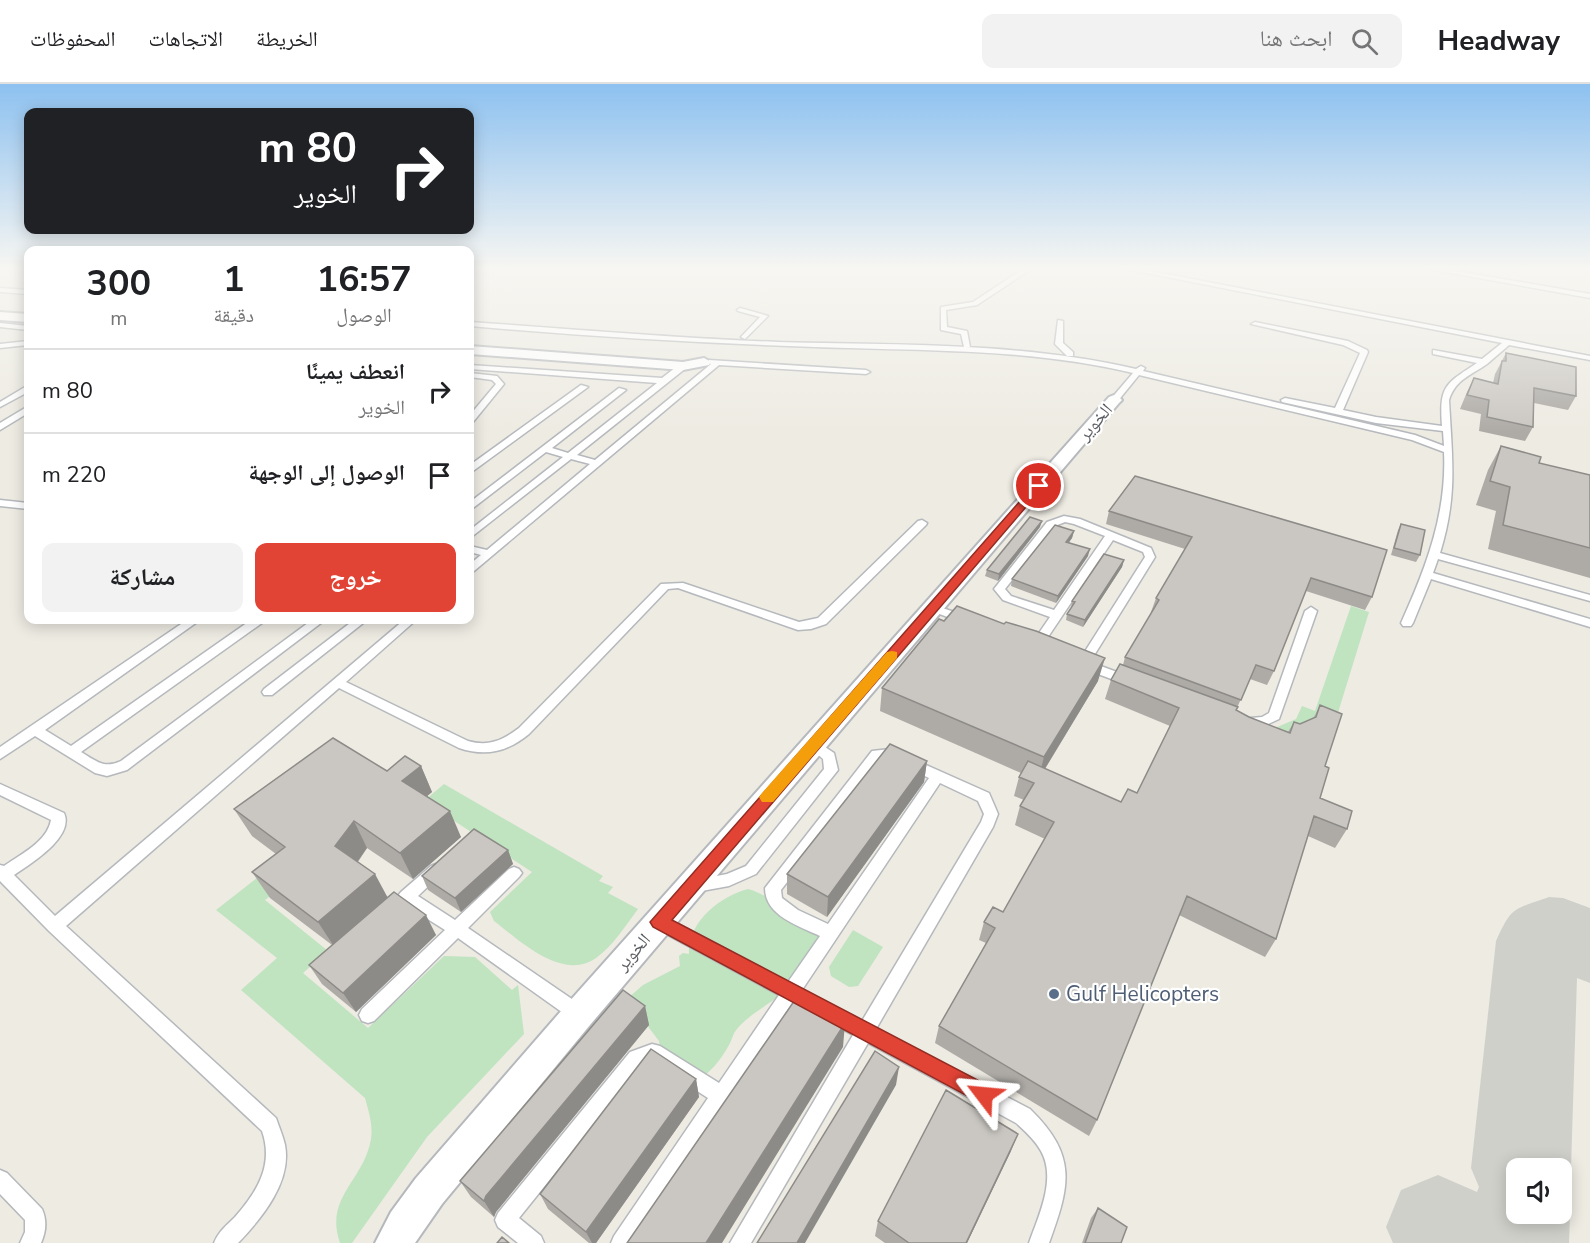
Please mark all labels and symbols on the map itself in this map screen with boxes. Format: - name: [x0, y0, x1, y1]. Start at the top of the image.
- street label: الخوير: [1072, 398, 1118, 446]
- pin: [1013, 460, 1064, 511]
- street label: الخوير: [610, 928, 656, 976]
- place label: Gulf Helicopters: [1066, 980, 1219, 1008]
- marker: Gulf Helicopters: [1047, 987, 1061, 1001]
- position arrow: [952, 1063, 1016, 1127]

